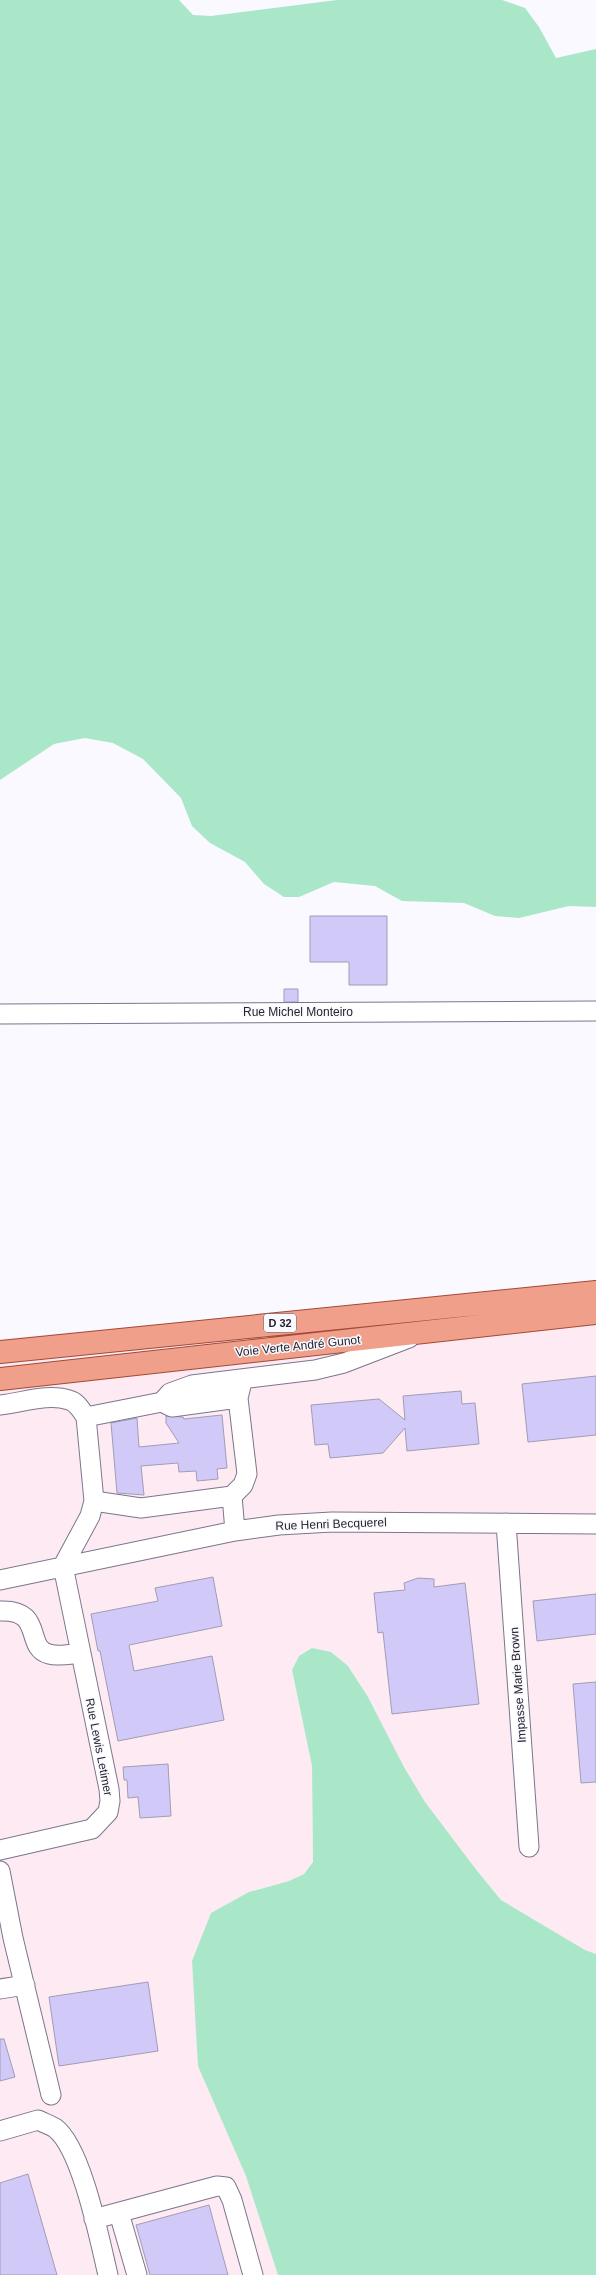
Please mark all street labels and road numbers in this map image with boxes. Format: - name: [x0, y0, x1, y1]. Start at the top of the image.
- street label: Rue Michel Monteiro: [243, 1005, 353, 1019]
- road number: D 32: [264, 1314, 296, 1332]
- street label: Voie Verte André Gunot: [235, 1332, 362, 1360]
- street label: Rue Henri Becquerel: [275, 1515, 387, 1533]
- street label: Impasse Marie Brown: [507, 1627, 529, 1743]
- street label: Rue Lewis Letimer: [83, 1697, 115, 1797]

